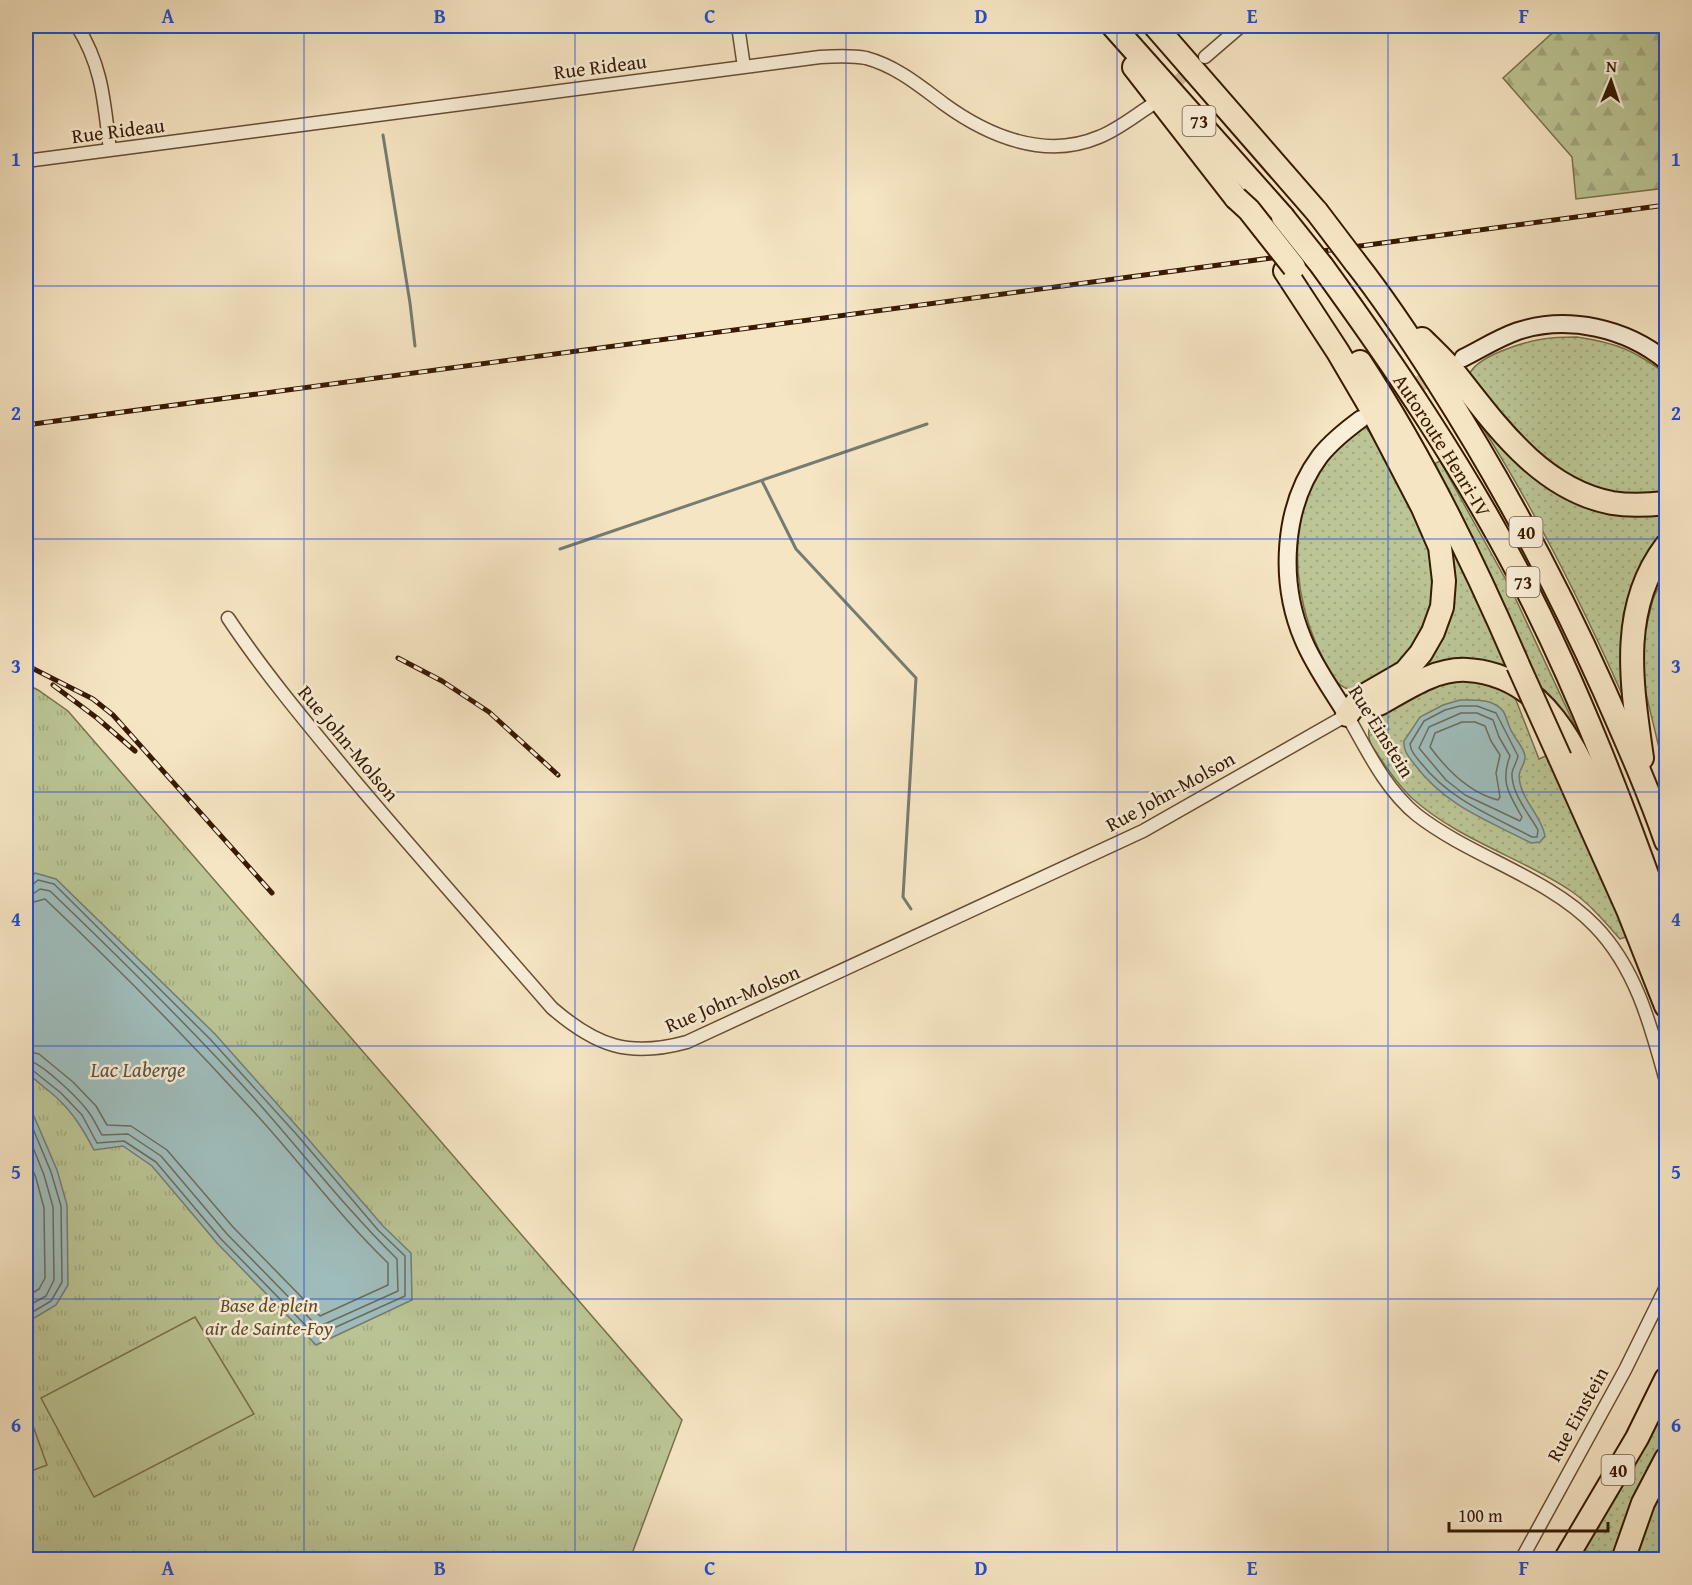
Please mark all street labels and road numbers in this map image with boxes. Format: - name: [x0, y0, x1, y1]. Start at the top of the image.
- street label: Rue Rideau: [552, 46, 648, 86]
- road number: 73: [1182, 106, 1216, 136]
- street label: Rue Rideau: [70, 110, 166, 150]
- street label: Autoroute Henri-IV: [1387, 368, 1499, 522]
- road number: 40: [1510, 517, 1543, 547]
- road number: 73: [1506, 567, 1540, 597]
- street label: Rue John-Molson: [292, 679, 406, 807]
- street label: Rue Einstein: [1342, 679, 1422, 783]
- street label: Rue John-Molson: [1100, 744, 1240, 838]
- street label: Rue John-Molson: [660, 957, 804, 1039]
- street label: Rue Einstein: [1539, 1361, 1615, 1467]
- road number: 40: [1602, 1455, 1634, 1485]

